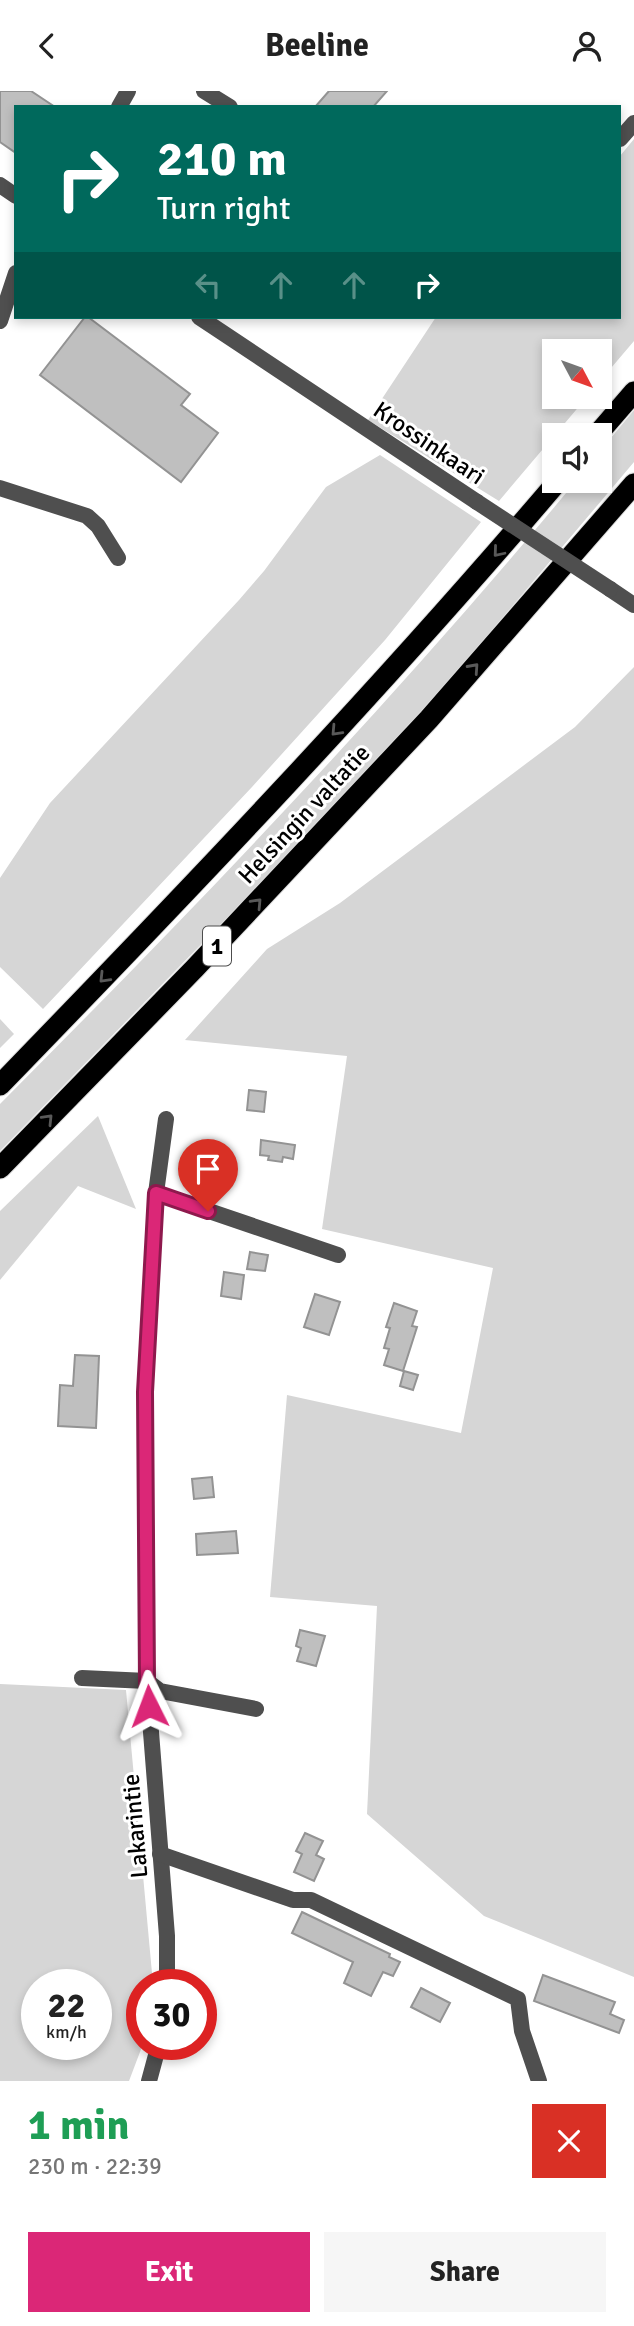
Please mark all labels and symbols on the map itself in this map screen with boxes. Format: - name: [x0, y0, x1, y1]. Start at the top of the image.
- north arrow: [542, 339, 612, 409]
- street label: Krossinkaari: [368, 395, 490, 491]
- one-way arrow: [493, 544, 506, 557]
- one-way arrow: [466, 663, 478, 676]
- one-way arrow: [331, 723, 344, 736]
- street label: Helsingin valtatie: [232, 738, 376, 890]
- one-way arrow: [248, 898, 261, 911]
- road number: 1: [203, 926, 231, 965]
- one-way arrow: [99, 970, 112, 983]
- one-way arrow: [39, 1114, 52, 1127]
- pin: [178, 1139, 238, 1211]
- position arrow: [112, 1669, 186, 1743]
- street label: Lakarintie: [115, 1773, 155, 1879]
- speed limit sign: 30: [126, 1969, 217, 2060]

